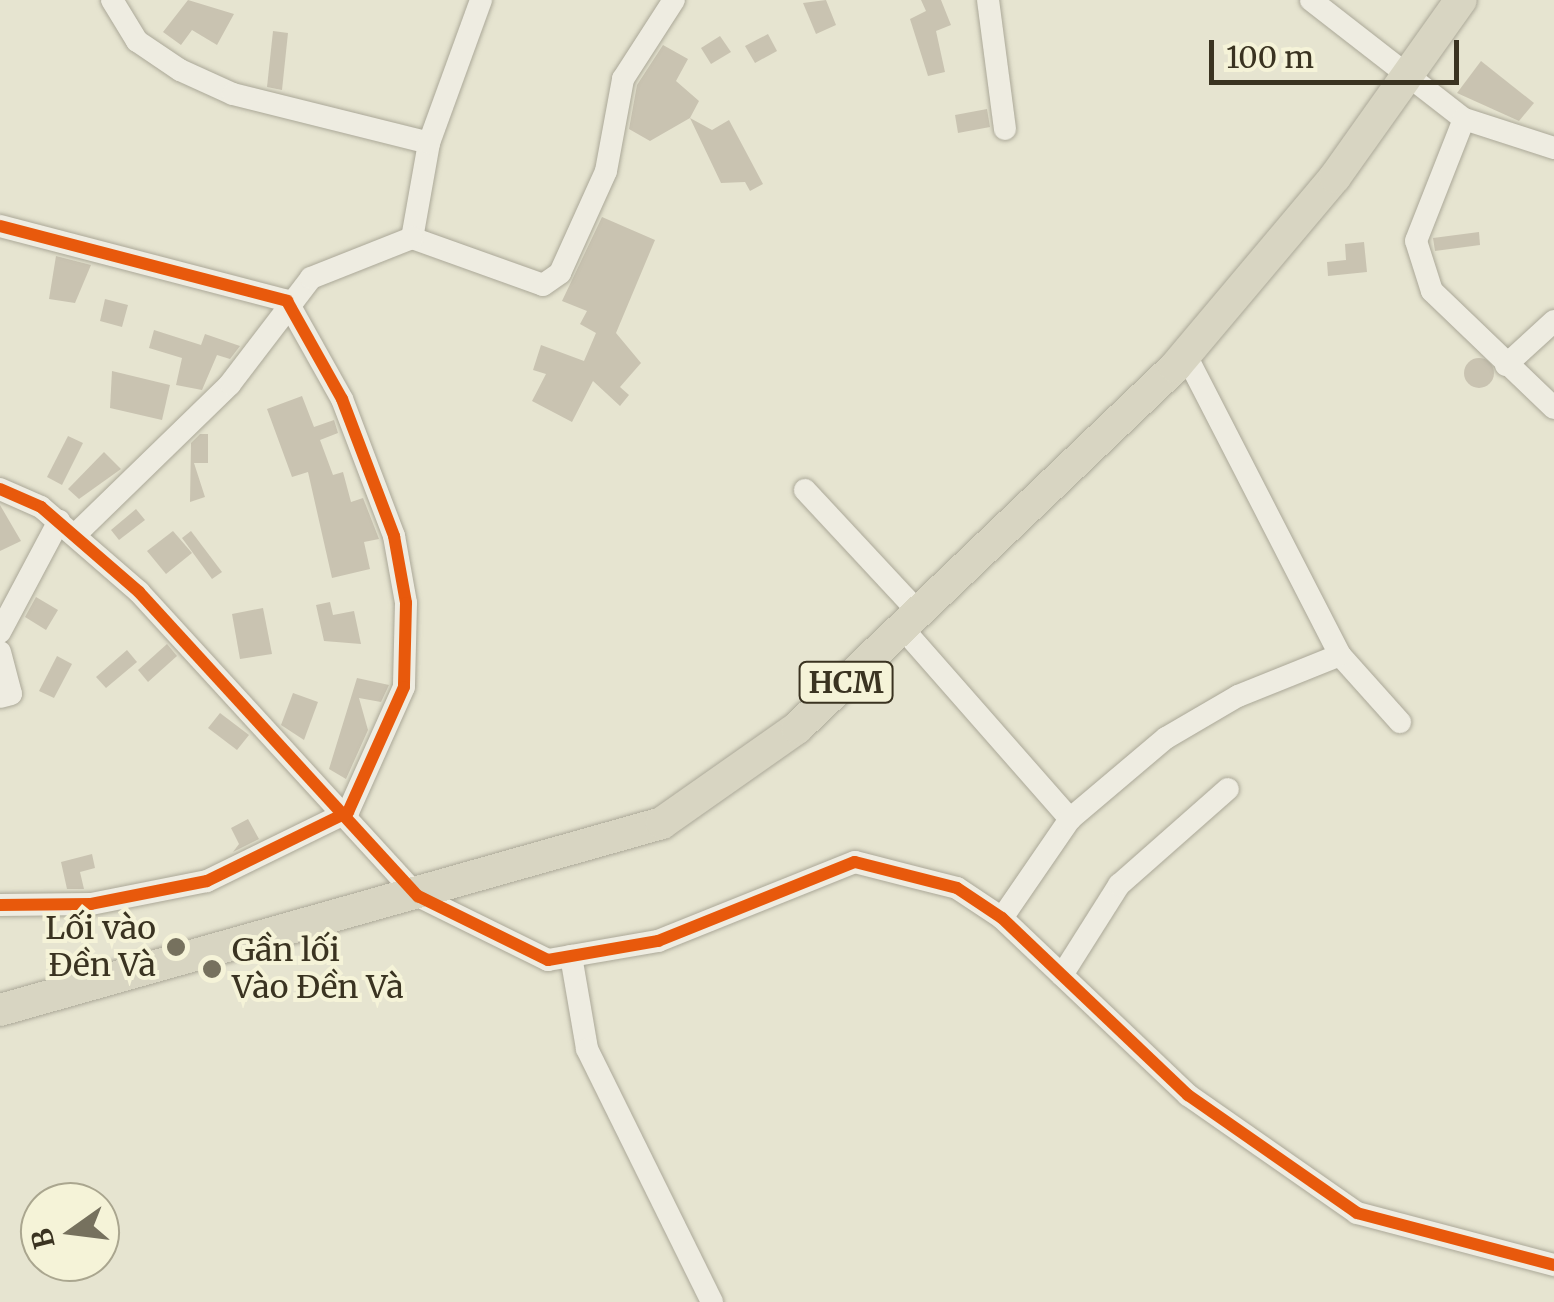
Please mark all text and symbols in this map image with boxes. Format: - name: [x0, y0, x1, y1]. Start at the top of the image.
- scale bar: [1214, 20, 1464, 82]
- text: 100 m: [1226, 38, 1314, 76]
- road number: HCM: [798, 657, 894, 707]
- place label: Lối vào Đền Và: [45, 910, 156, 985]
- place label: Gần lối Vào Đền Và: [232, 932, 404, 1007]
- marker: Lối vào Đền Và: [165, 936, 187, 958]
- marker: Gần lối Vào Đền Và: [201, 958, 223, 980]
- north arrow: [20, 1182, 120, 1282]
- text: B: [23, 1225, 63, 1253]

